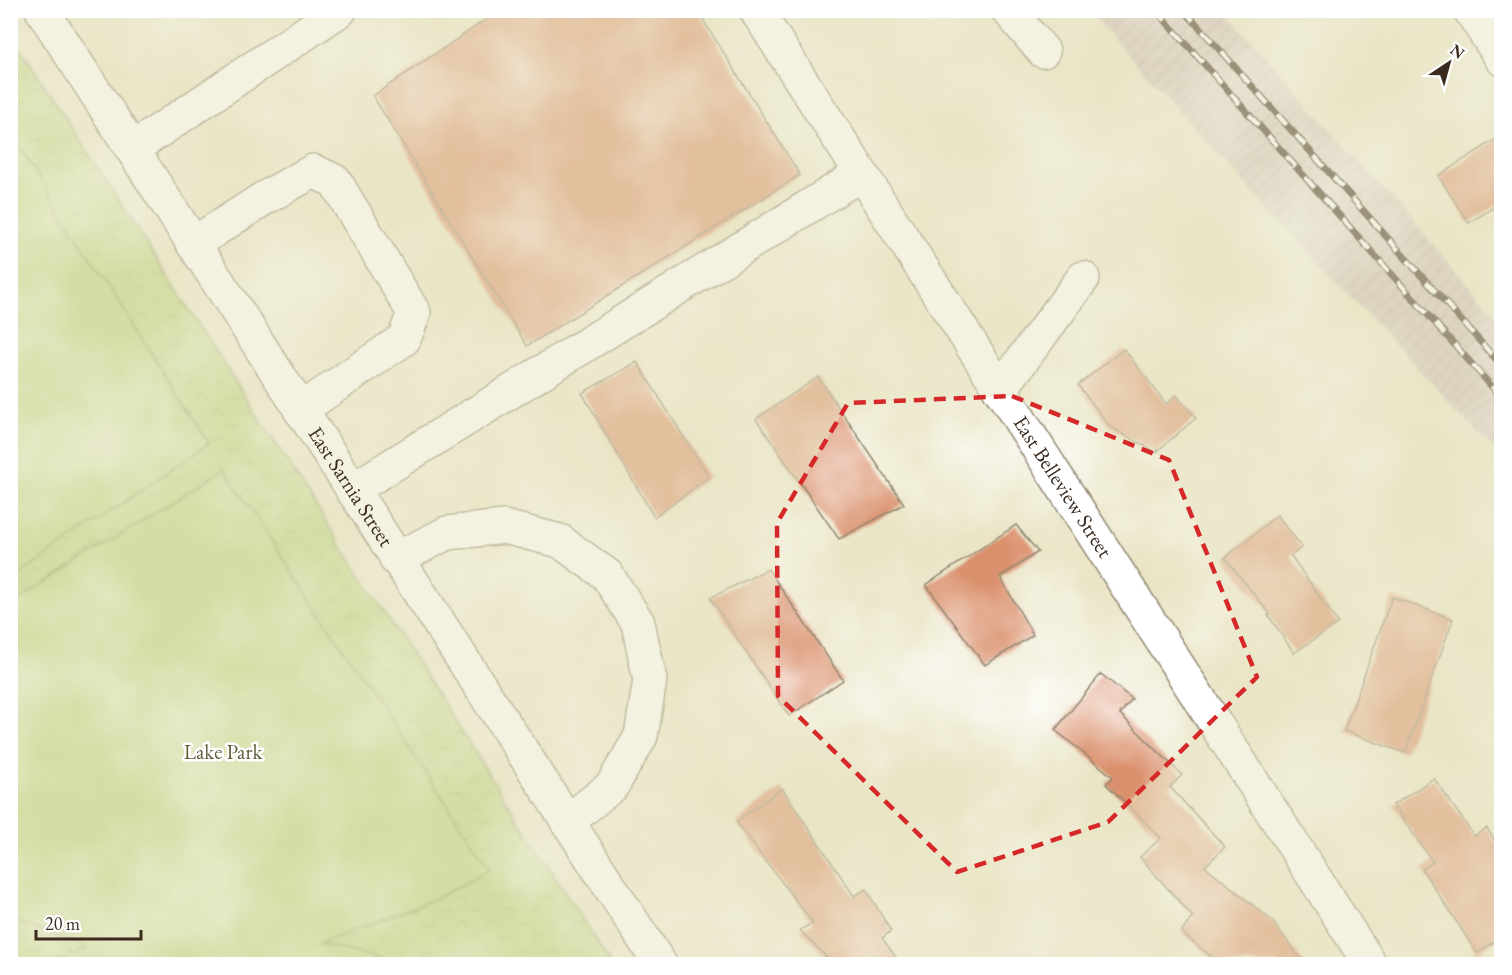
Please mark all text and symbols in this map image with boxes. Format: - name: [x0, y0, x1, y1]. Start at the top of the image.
- north arrow: [1419, 33, 1479, 93]
- text: N: [1446, 39, 1469, 64]
- street label: East Belleview Street: [1008, 410, 1119, 563]
- street label: East Sarnia Street: [303, 421, 400, 552]
- park label: Lake Park: [184, 738, 263, 765]
- scale bar: [36, 903, 141, 941]
- text: 20 m: [45, 912, 80, 935]

